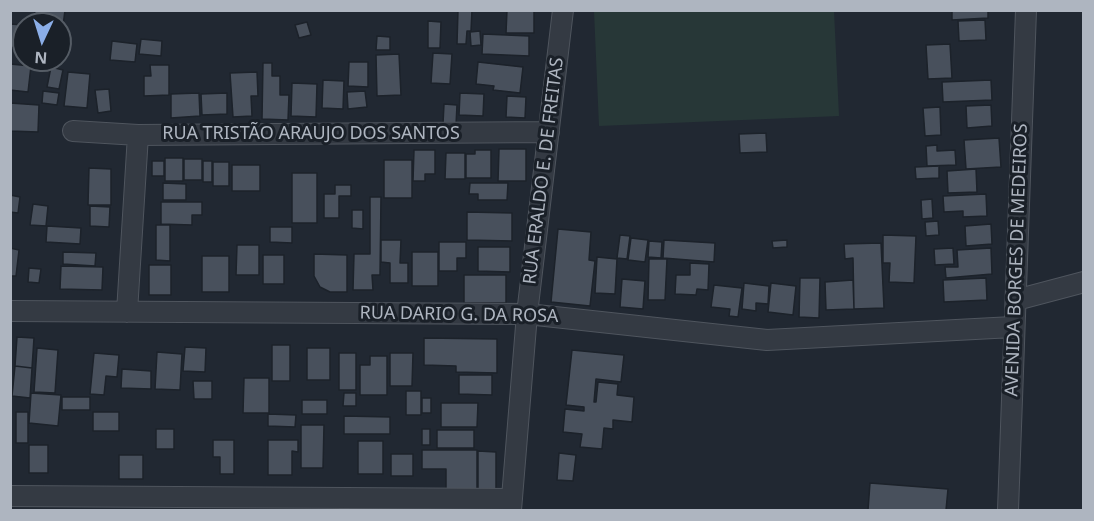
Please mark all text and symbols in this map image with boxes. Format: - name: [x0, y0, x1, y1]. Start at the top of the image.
- north arrow: [12, 12, 72, 72]
- text: N: [34, 47, 48, 69]
- street label: RUA ERALDO E. DE FREITAS: [519, 56, 569, 286]
- street label: RUA TRISTÃO ARAUJO DOS SANTOS: [162, 123, 460, 145]
- street label: AVENIDA BORGES DE MEDEIROS: [1001, 123, 1033, 397]
- street label: RUA DARIO G. DA ROSA: [359, 302, 559, 328]

